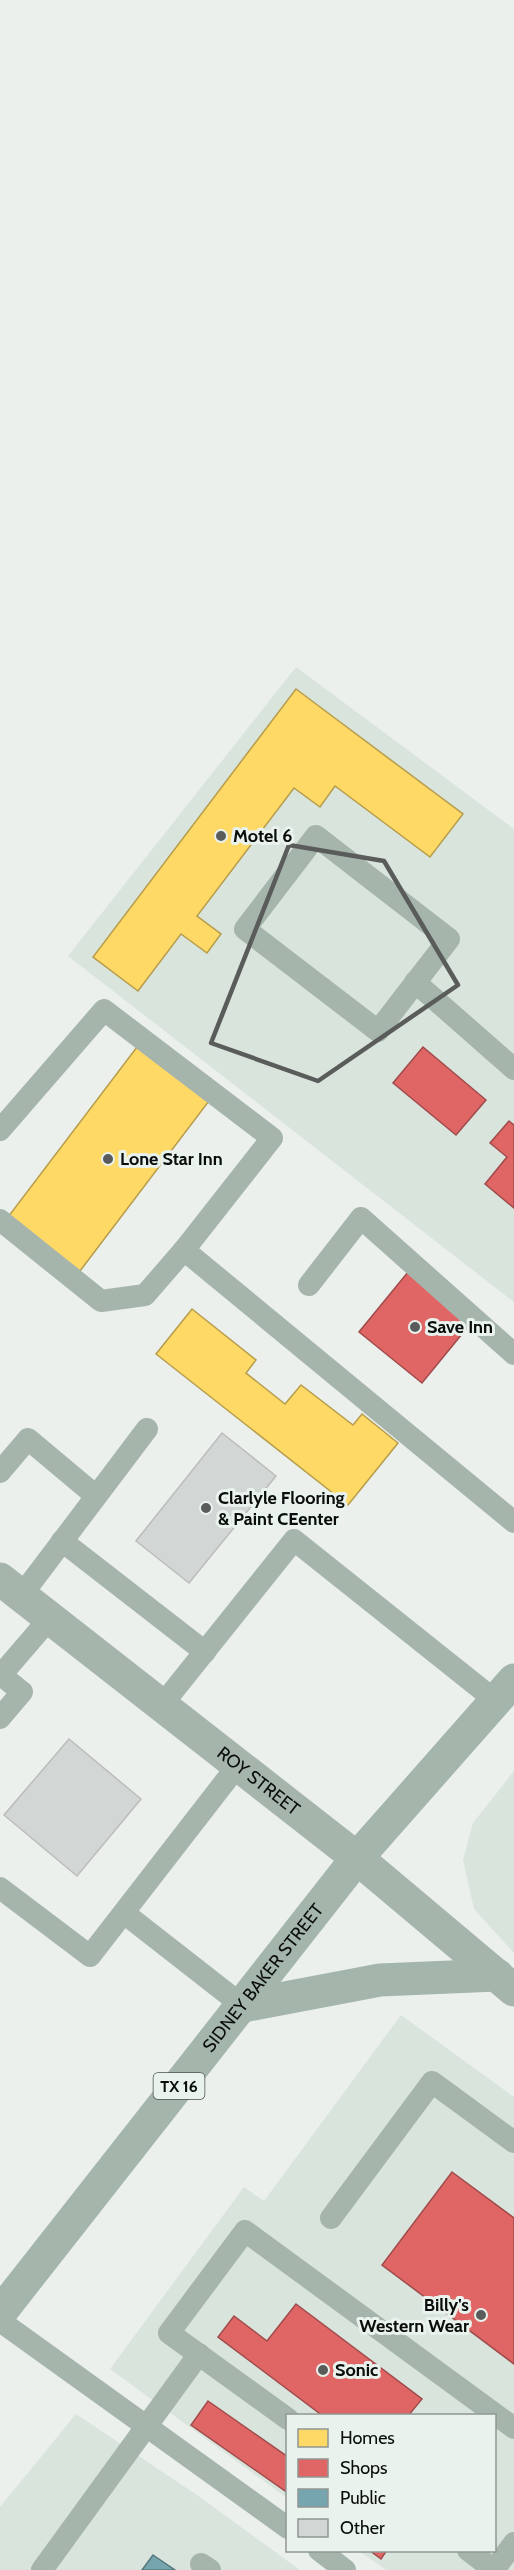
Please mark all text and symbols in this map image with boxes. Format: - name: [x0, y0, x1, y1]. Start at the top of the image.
- place label: Motel 6: [233, 825, 292, 847]
- marker: Motel 6: [214, 829, 228, 843]
- place label: Lone Star Inn: [120, 1148, 223, 1170]
- marker: Lone Star Inn: [101, 1152, 115, 1166]
- place label: Save Inn: [427, 1316, 493, 1338]
- marker: Save Inn: [408, 1320, 422, 1334]
- place label: Clarlyle Flooring & Paint CEenter: [218, 1487, 345, 1530]
- marker: Clarlyle Flooring & Paint CEenter: [199, 1501, 213, 1515]
- street label: ROY STREET: [213, 1742, 305, 1820]
- street label: SIDNEY BAKER STREET: [198, 1899, 328, 2056]
- road number: TX 16: [154, 2073, 204, 2099]
- place label: Billy's Western Wear: [359, 2294, 469, 2337]
- marker: Billy's Western Wear: [474, 2308, 488, 2322]
- place label: Sonic: [335, 2359, 378, 2381]
- marker: Sonic: [316, 2363, 330, 2377]
- legend: [286, 2414, 496, 2552]
- text: Homes: [340, 2427, 395, 2449]
- text: Shops: [340, 2457, 388, 2479]
- text: Public: [340, 2487, 386, 2509]
- text: Other: [340, 2517, 385, 2539]

